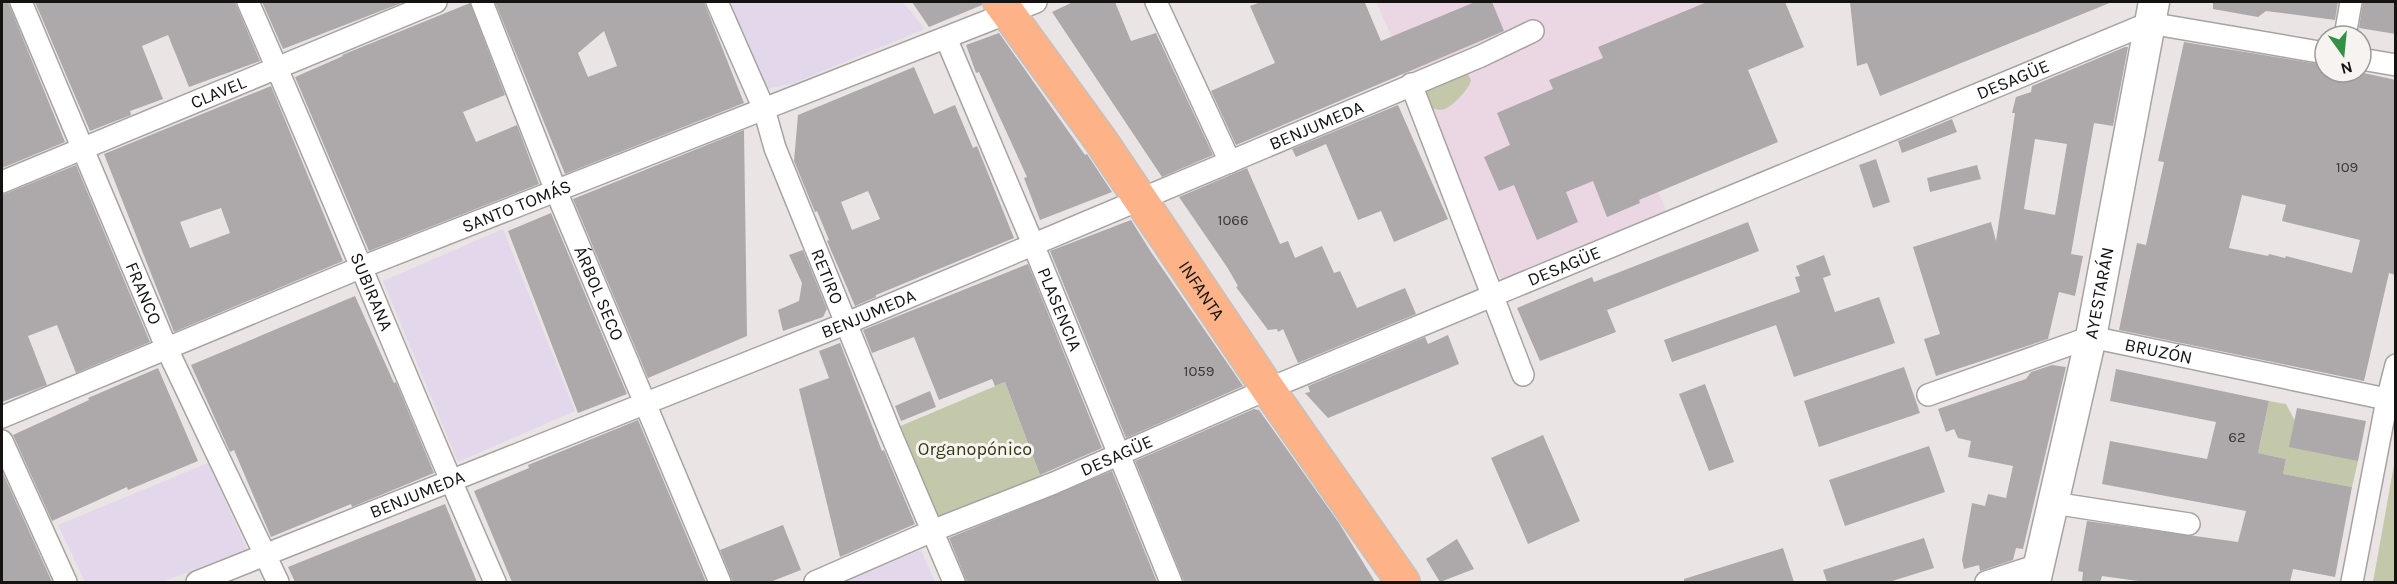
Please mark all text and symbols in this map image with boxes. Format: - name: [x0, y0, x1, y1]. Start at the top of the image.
- north arrow: [2313, 24, 2373, 84]
- street label: DESAGÜE: [1973, 55, 2052, 104]
- text: N: [2339, 57, 2355, 79]
- street label: CLAVEL: [187, 71, 250, 114]
- street label: BENJUMEDA: [1266, 96, 1367, 155]
- house number: 109: [2336, 158, 2358, 176]
- street label: SANTO TOMÁS: [459, 175, 574, 238]
- house number: 1066: [1217, 211, 1249, 229]
- street label: DESAGÜE: [1524, 241, 1604, 291]
- street label: ÁRBOL SECO: [569, 242, 629, 344]
- street label: RETIRO: [806, 245, 848, 307]
- street label: AYESTARÁN: [2080, 245, 2119, 341]
- street label: SUBIRANA: [345, 249, 398, 334]
- street label: INFANTA: [1174, 257, 1229, 324]
- street label: FRANCO: [121, 259, 166, 328]
- street label: PLASENCIA: [1033, 264, 1087, 354]
- street label: BENJUMEDA: [818, 284, 919, 343]
- street label: BRUZÓN: [2123, 333, 2194, 369]
- house number: 1059: [1183, 362, 1215, 380]
- house number: 62: [2228, 428, 2246, 446]
- street label: DESAGÜE: [1077, 430, 1156, 481]
- park label: Organopónico: [918, 438, 1032, 460]
- street label: BENJUMEDA: [367, 465, 468, 523]

